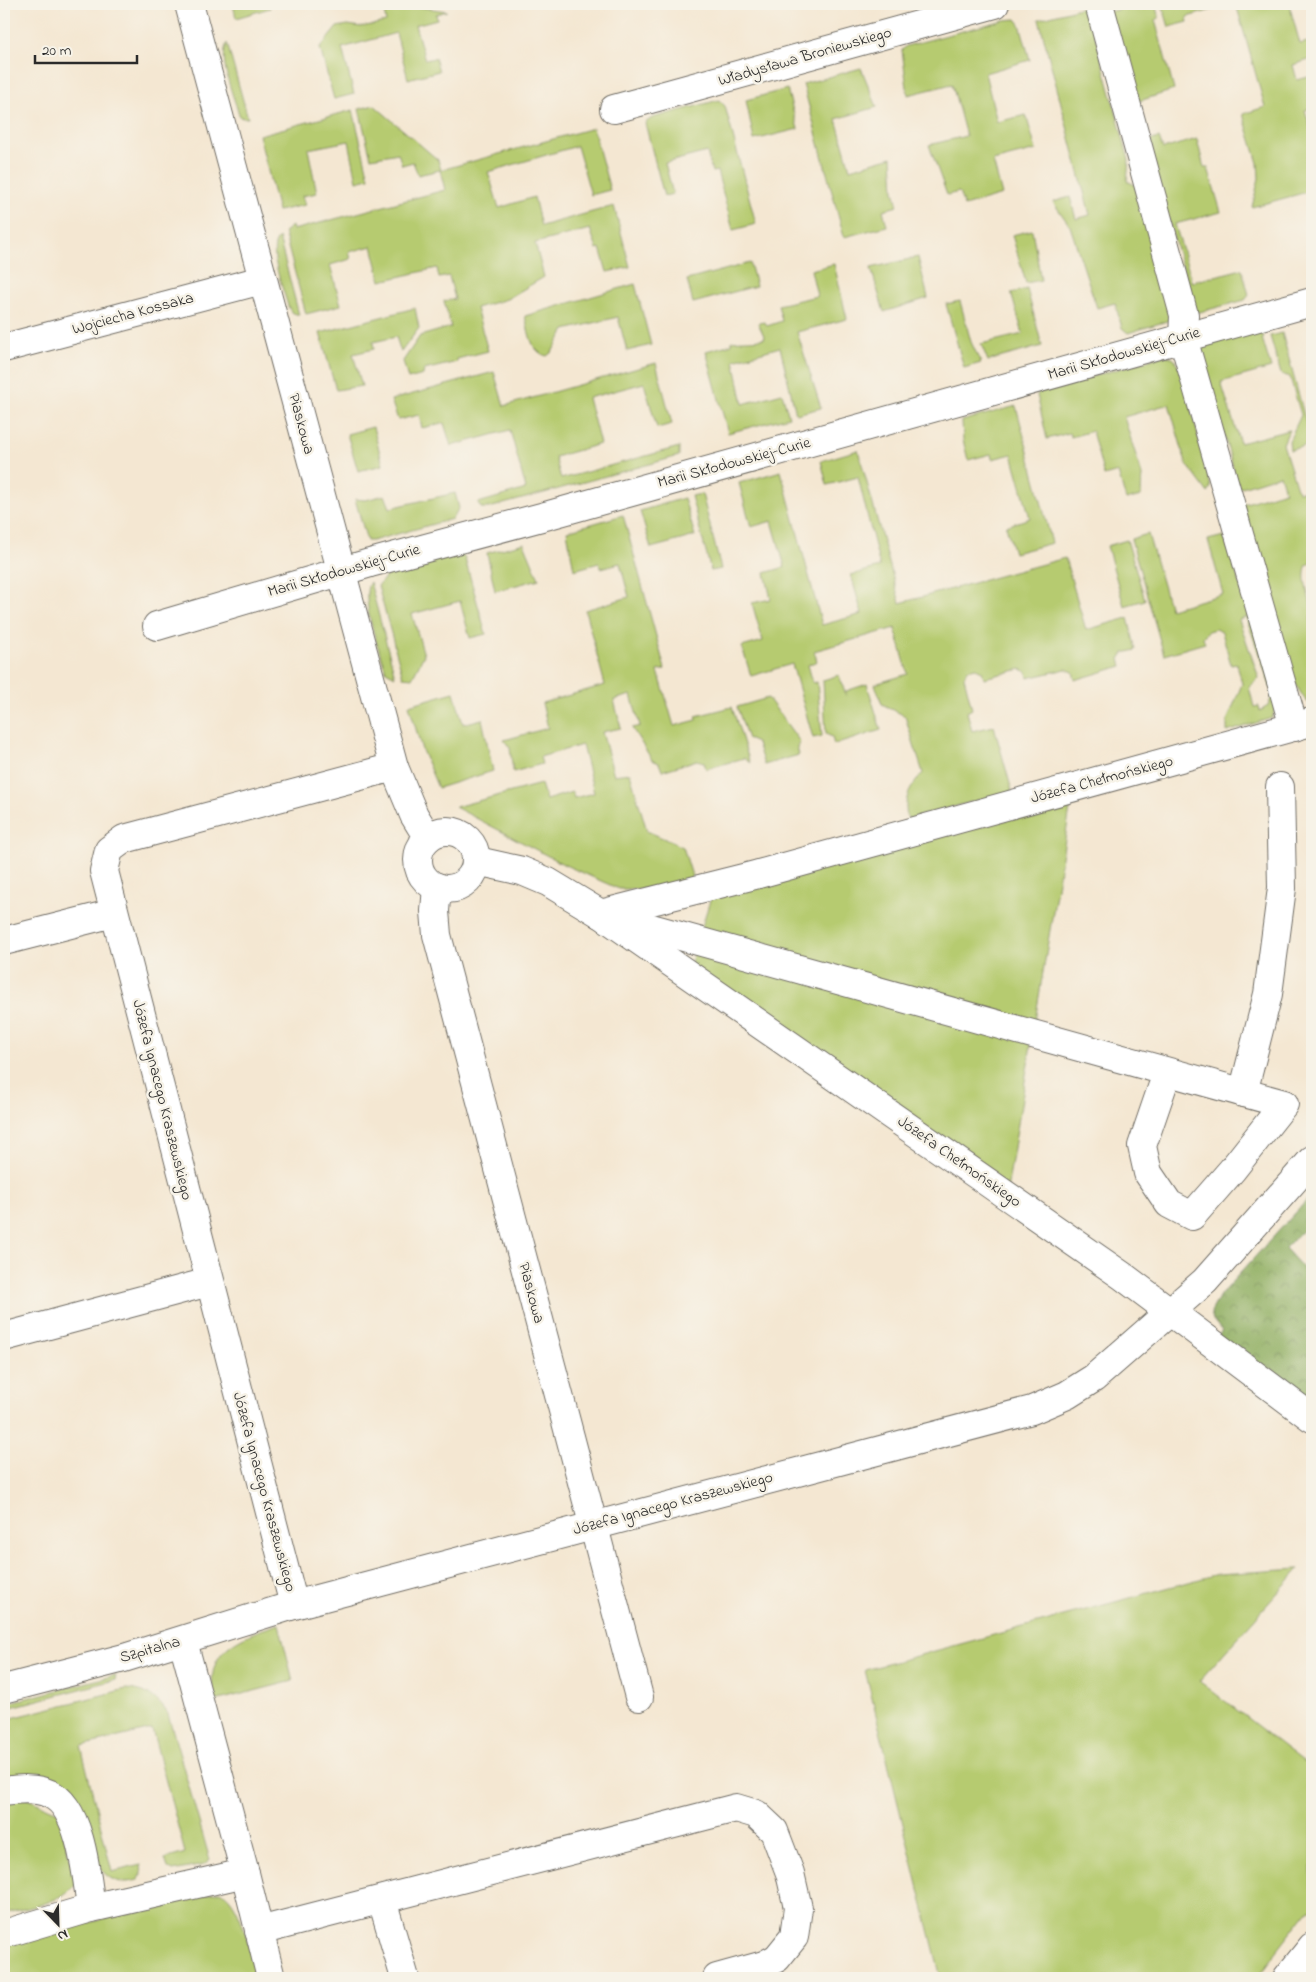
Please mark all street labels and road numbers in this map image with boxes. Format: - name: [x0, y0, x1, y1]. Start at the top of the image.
- street label: Władysława Broniewskiego: [716, 21, 894, 93]
- street label: Wojciecha Kossaka: [70, 286, 196, 342]
- street label: Marii Skłodowskiej-Curie: [1045, 321, 1204, 387]
- street label: Piaskowa: [281, 391, 321, 457]
- street label: Marii Skłodowskiej-Curie: [655, 431, 814, 495]
- street label: Marii Skłodowskiej-Curie: [265, 538, 424, 604]
- street label: Józefa Chełmońskiego: [1028, 749, 1176, 811]
- street label: Józefa Ignacego Kraszewskiego: [125, 997, 199, 1203]
- street label: Józefa Chełmońskiego: [892, 1110, 1026, 1214]
- street label: Piaskowa: [511, 1260, 551, 1326]
- street label: Józefa Ignacego Kraszewskiego: [226, 1389, 302, 1595]
- street label: Józefa Ignacego Kraszewskiego: [570, 1466, 776, 1542]
- street label: Szpitalna: [117, 1630, 183, 1670]

